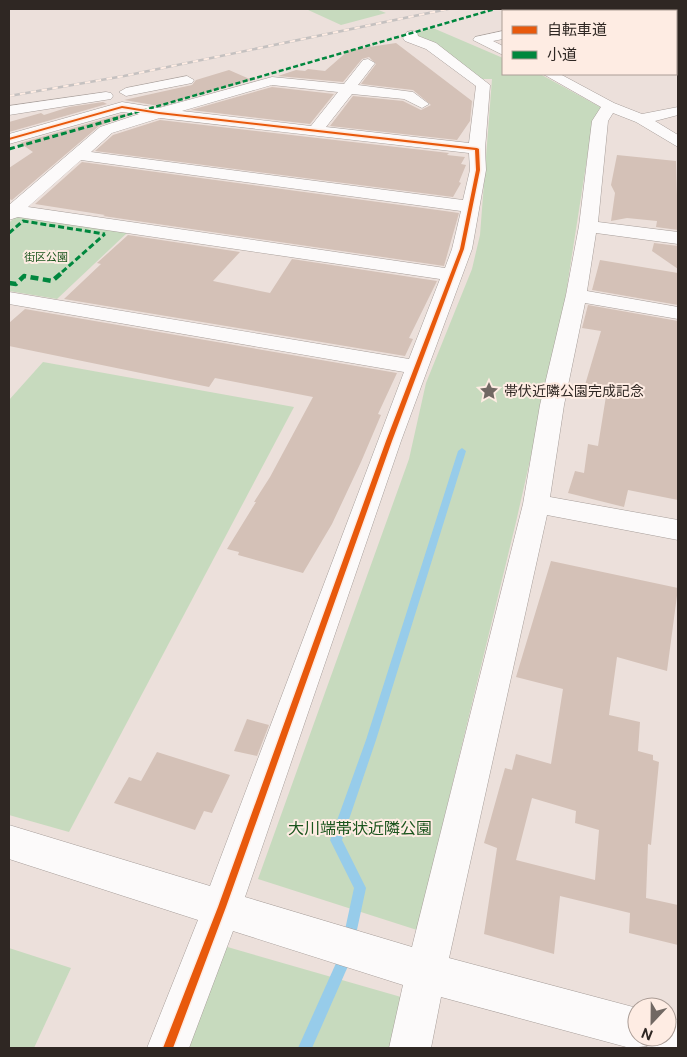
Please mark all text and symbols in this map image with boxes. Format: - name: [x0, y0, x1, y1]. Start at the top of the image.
- legend: [502, 10, 677, 75]
- text: 自転車道: [547, 21, 607, 38]
- text: 小道: [547, 46, 577, 63]
- park label: 街区公園: [24, 251, 68, 263]
- place icon: 帯伏近隣公園完成記念: [478, 380, 500, 402]
- place label: 帯伏近隣公園完成記念: [504, 383, 644, 399]
- park label: 大川端帯状近隣公園: [288, 819, 432, 838]
- north arrow: [627, 997, 677, 1047]
- text: N: [639, 1025, 655, 1044]

